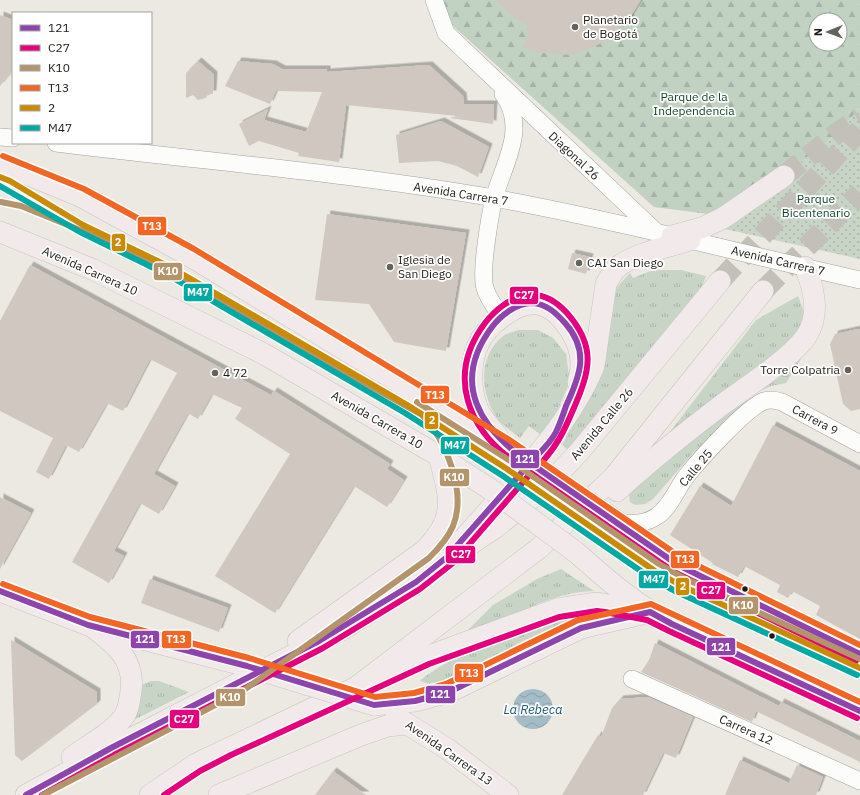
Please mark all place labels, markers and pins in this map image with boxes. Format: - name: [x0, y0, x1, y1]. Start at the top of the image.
- place label: Planetario de Bogotá: [583, 12, 638, 41]
- marker: Planetario de Bogotá: [570, 22, 580, 32]
- place label: Iglesia de San Diego: [398, 252, 452, 281]
- place label: CAI San Diego: [587, 255, 664, 270]
- marker: CAI San Diego: [574, 258, 584, 268]
- marker: Iglesia de San Diego: [385, 262, 395, 272]
- place label: Torre Colpatria: [760, 362, 841, 377]
- place label: 4 72: [223, 365, 247, 380]
- marker: Torre Colpatria: [843, 365, 853, 375]
- marker: 4 72: [210, 368, 220, 378]
- unlabelled marker: [740, 584, 750, 594]
- unlabelled marker: [767, 631, 777, 641]

